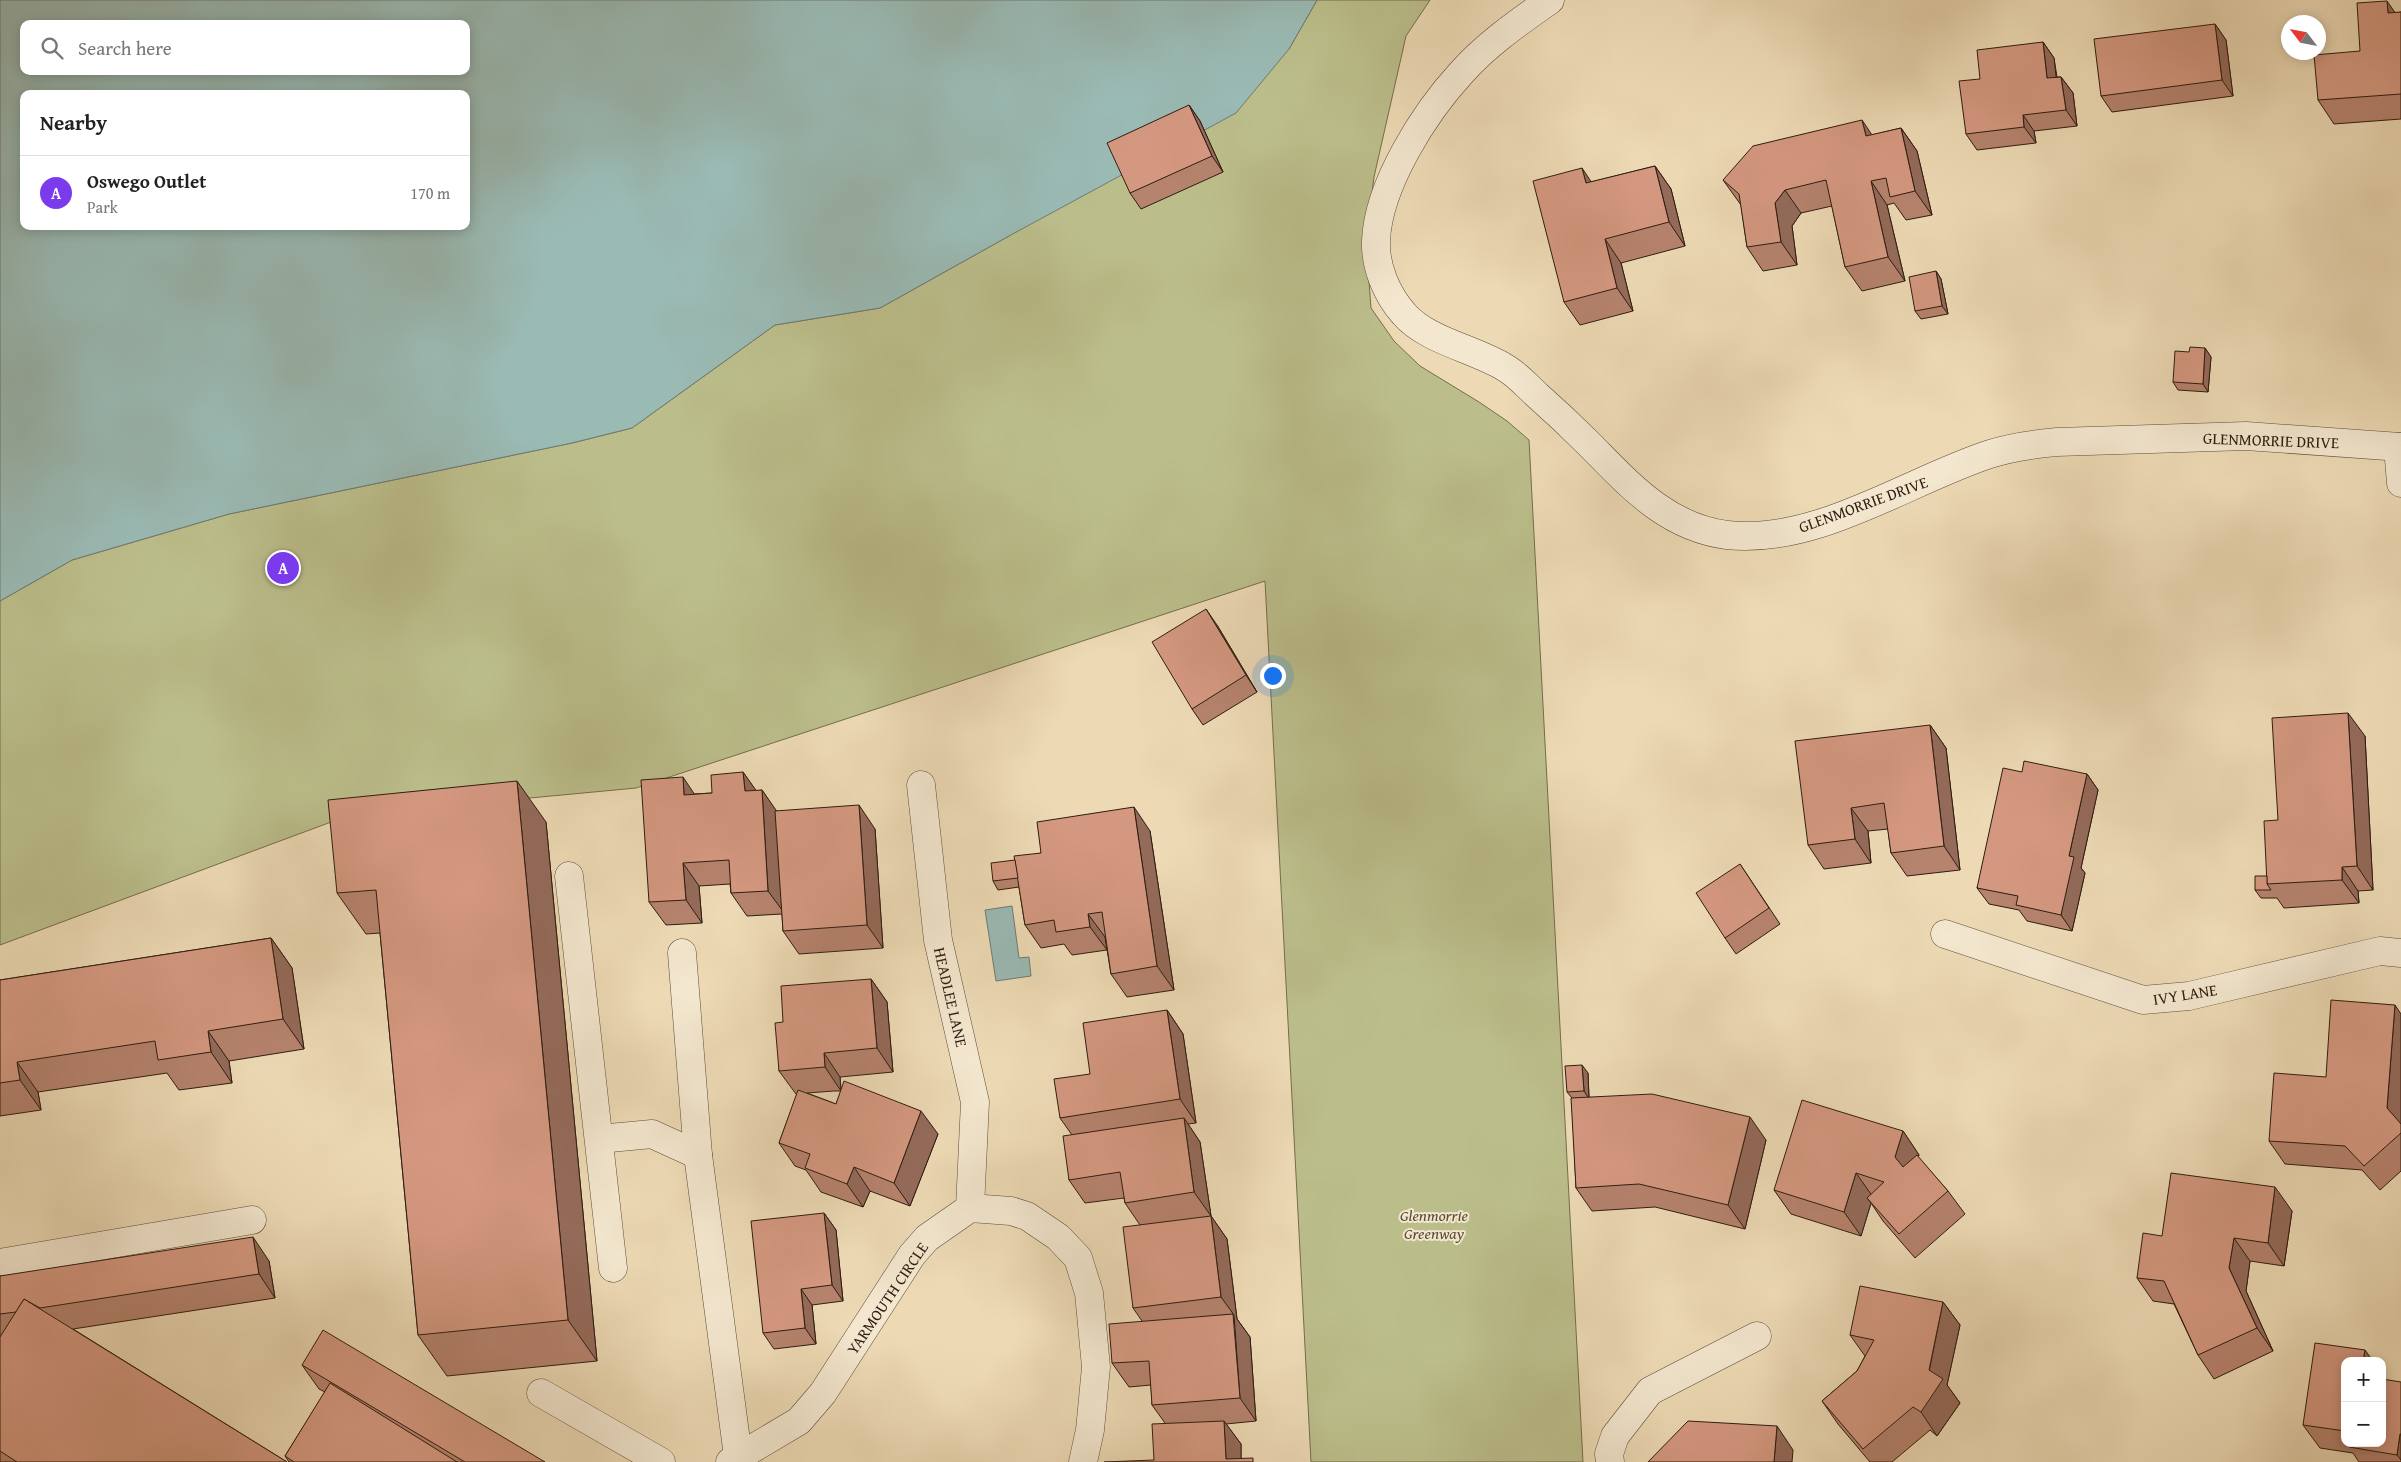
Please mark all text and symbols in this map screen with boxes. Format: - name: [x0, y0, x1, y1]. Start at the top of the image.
- north arrow: [2281, 15, 2326, 60]
- search box: [20, 20, 470, 75]
- icon: search: [38, 34, 66, 62]
- text: Search here: [78, 34, 172, 62]
- text: Nearby: [40, 107, 107, 138]
- text: Oswego Outlet: [87, 167, 207, 195]
- text: A: [51, 181, 61, 205]
- text: 170 m: [410, 181, 450, 205]
- text: Park: [87, 195, 118, 219]
- street label: GLENMORRIE DRIVE: [2203, 426, 2339, 454]
- street label: GLENMORRIE DRIVE: [1795, 469, 1931, 539]
- pin: A: [267, 549, 299, 587]
- your location: [1260, 663, 1286, 689]
- street label: HEADLEE LANE: [928, 945, 974, 1049]
- street label: IVY LANE: [2151, 977, 2219, 1011]
- park label: Glenmorrie Greenway: [1400, 1203, 1469, 1245]
- street label: YARMOUTH CIRCLE: [840, 1237, 934, 1359]
- map controls: [2341, 1357, 2386, 1447]
- button: +: [2341, 1357, 2386, 1402]
- button: −: [2341, 1402, 2386, 1447]

